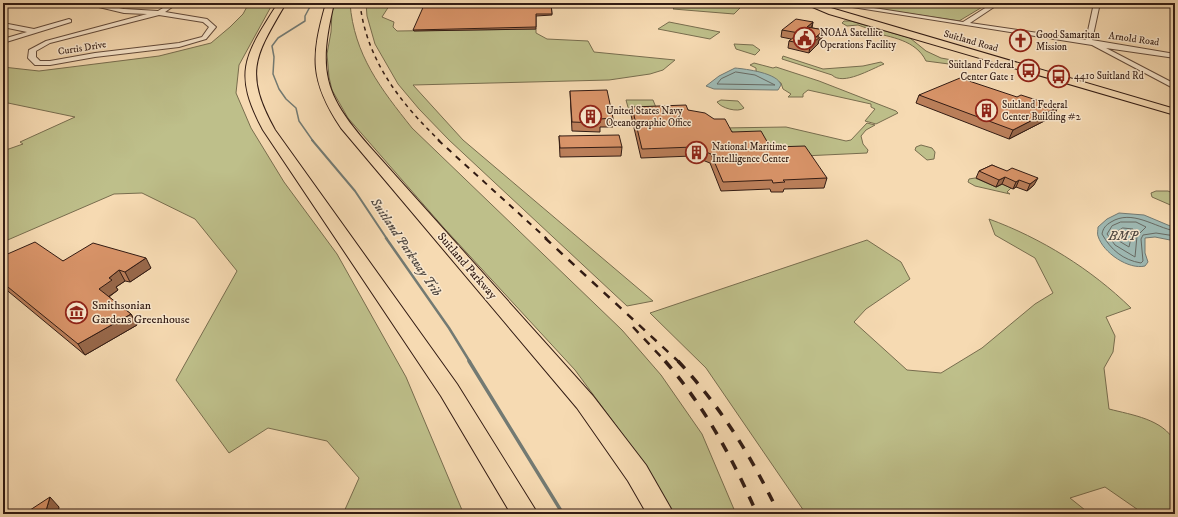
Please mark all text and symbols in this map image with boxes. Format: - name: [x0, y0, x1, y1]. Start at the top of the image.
- public building icon: NOAA Satellite Operations Facility: [792, 26, 818, 52]
- place label: NOAA Satellite Operations Facility: [820, 27, 896, 51]
- street label: Suitland Road: [942, 27, 1000, 55]
- church icon: Good Samaritan Mission: [1007, 28, 1033, 54]
- place label: Good Samaritan Mission: [1036, 29, 1101, 53]
- street label: Arnold Road: [1108, 30, 1160, 48]
- street label: Curtis Drive: [57, 38, 107, 58]
- bus stop icon: Suitland Federal Center Gate 1: [1016, 58, 1042, 84]
- place label: Suitland Federal Center Gate 1: [948, 59, 1014, 83]
- bus stop icon: 4410 Suitland Rd: [1046, 63, 1072, 89]
- place label: 4410 Suitland Rd: [1074, 70, 1144, 82]
- building icon: Suitland Federal Center Building #2: [974, 98, 1000, 124]
- place label: Suitland Federal Center Building #2: [1002, 99, 1081, 123]
- building icon: United States Navy Oceanographic Office: [578, 104, 604, 130]
- place label: United States Navy Oceanographic Office: [606, 105, 691, 129]
- building icon: National Maritime Intelligence Center: [684, 140, 710, 166]
- place label: National Maritime Intelligence Center: [712, 141, 789, 165]
- water label: Suitland Parkway Trib: [367, 194, 445, 300]
- water label: BMP: [1107, 228, 1139, 244]
- street label: Suitland Parkway: [434, 230, 500, 303]
- place label: Smithsonian Gardens Greenhouse: [92, 298, 190, 327]
- museum icon: Smithsonian Gardens Greenhouse: [64, 299, 90, 325]

